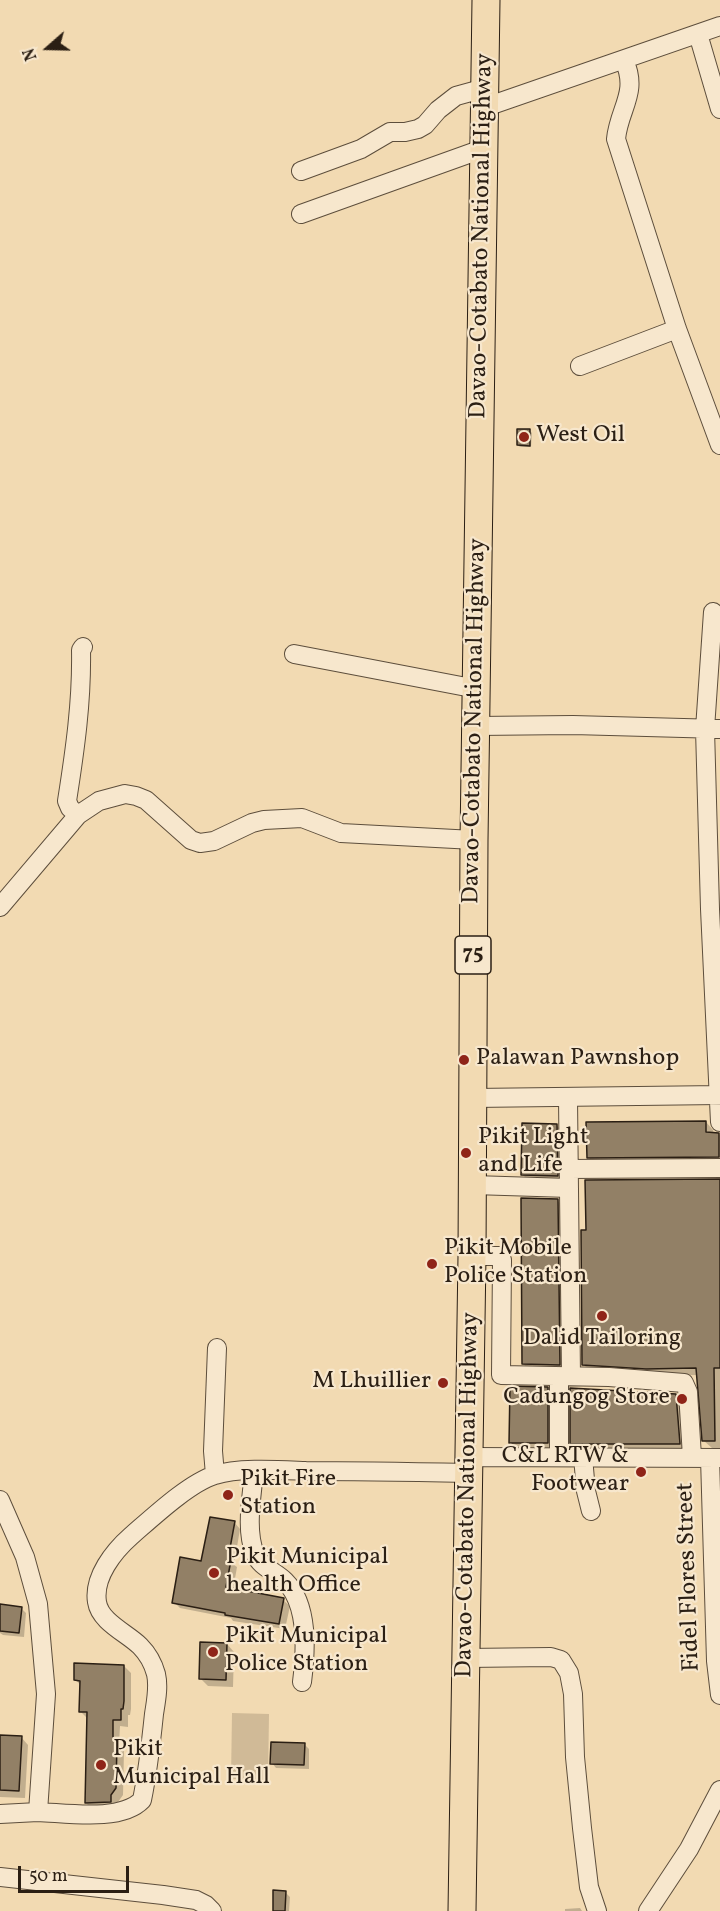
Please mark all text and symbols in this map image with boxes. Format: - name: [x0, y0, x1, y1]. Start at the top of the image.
- north arrow: [18, 18, 78, 78]
- text: N: [19, 45, 43, 63]
- street label: Davao-Cotabato National Highway: [465, 53, 501, 419]
- place label: West Oil: [536, 423, 625, 451]
- marker: West Oil: [517, 430, 531, 444]
- street label: Davao-Cotabato National Highway: [458, 538, 494, 904]
- road number: 75: [455, 936, 491, 974]
- place label: Palawan Pawnshop: [476, 1046, 679, 1074]
- marker: Palawan Pawnshop: [457, 1053, 471, 1067]
- place label: Pikit Light and Life: [478, 1125, 588, 1181]
- marker: Pikit Light and Life: [459, 1146, 473, 1160]
- place label: Pikit Mobile Police Station: [444, 1236, 587, 1292]
- marker: Pikit Mobile Police Station: [425, 1257, 439, 1271]
- marker: Dalid Tailoring: [595, 1309, 609, 1323]
- street label: Davao-Cotabato National Highway: [451, 1312, 487, 1678]
- place label: Dalid Tailoring: [523, 1326, 681, 1354]
- place label: M Lhuillier: [312, 1369, 431, 1397]
- marker: M Lhuillier: [436, 1376, 450, 1390]
- place label: Cadungog Store: [503, 1385, 670, 1413]
- marker: Cadungog Store: [675, 1392, 689, 1406]
- place label: C&L RTW & Footwear: [502, 1444, 629, 1500]
- marker: C&L RTW & Footwear: [634, 1465, 648, 1479]
- place label: Pikit Fire Station: [240, 1467, 336, 1523]
- street label: Fidel Flores Street: [672, 1482, 708, 1672]
- marker: Pikit Fire Station: [221, 1488, 235, 1502]
- place label: Pikit Municipal health Office: [226, 1545, 388, 1601]
- marker: Pikit Municipal health Office: [207, 1566, 221, 1580]
- place label: Pikit Municipal Police Station: [225, 1624, 387, 1680]
- marker: Pikit Municipal Police Station: [206, 1645, 220, 1659]
- place label: Pikit Municipal Hall: [113, 1737, 270, 1793]
- marker: Pikit Municipal Hall: [94, 1758, 108, 1772]
- scale bar: [21, 1854, 132, 1892]
- text: 50 m: [29, 1864, 68, 1889]

